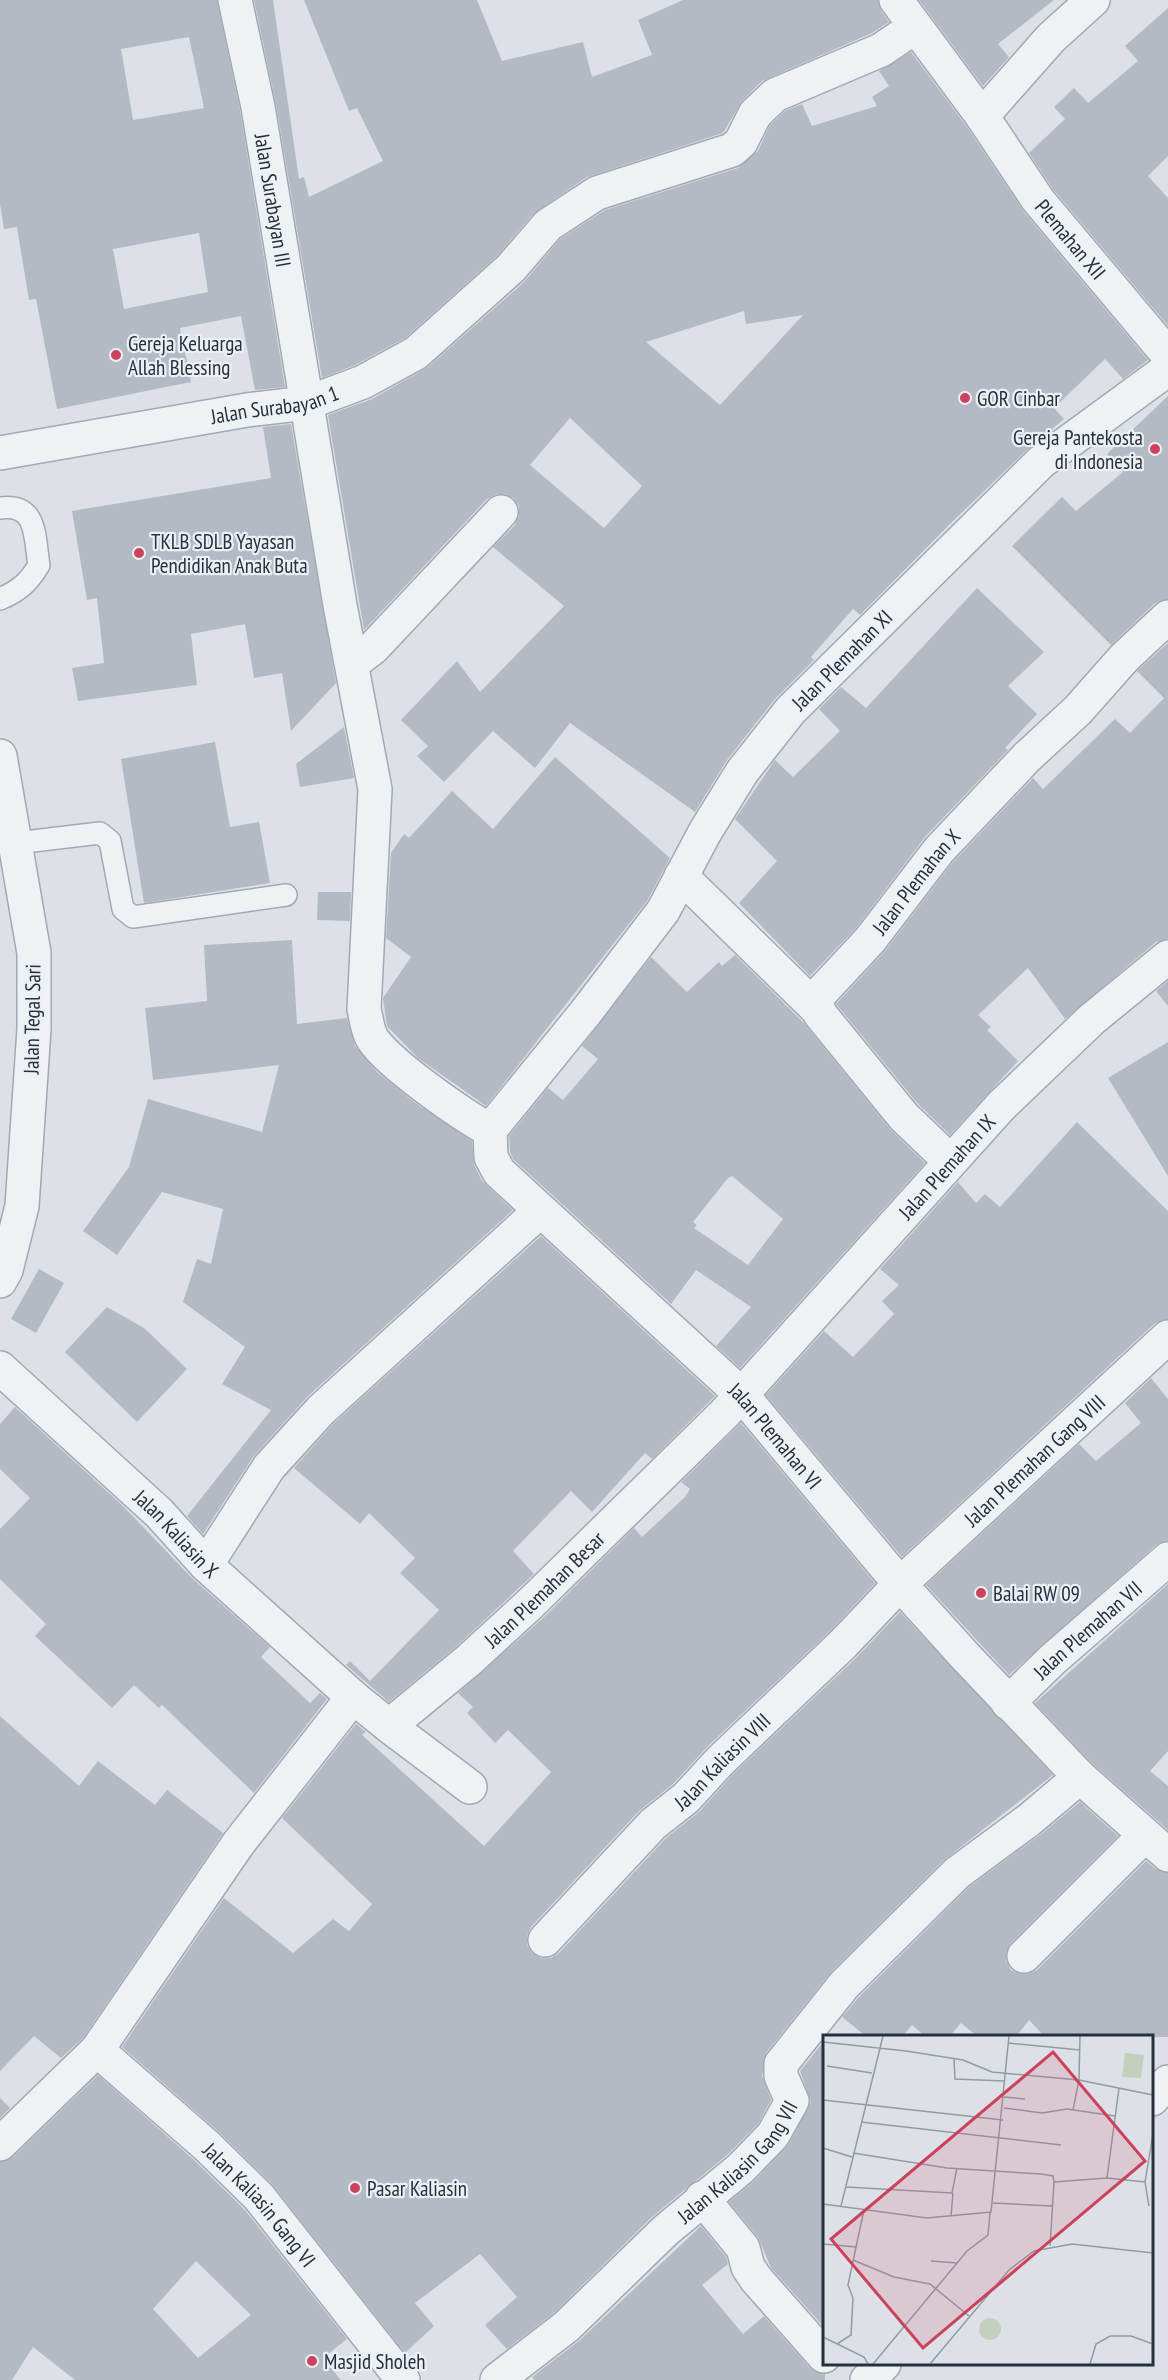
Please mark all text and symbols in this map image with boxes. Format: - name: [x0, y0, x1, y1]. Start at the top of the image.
- street label: Jalan Surabayan III: [249, 131, 298, 269]
- street label: Plemahan XII: [1030, 194, 1112, 285]
- place label: Gereja Keluarga Allah Blessing: [128, 330, 243, 381]
- marker: Gereja Keluarga Allah Blessing: [109, 348, 123, 362]
- street label: Jalan Surabayan 1: [208, 379, 342, 430]
- place label: GOR Cinbar: [977, 385, 1060, 412]
- marker: GOR Cinbar: [958, 391, 972, 405]
- place label: Gereja Pantekosta di Indonesia: [1013, 424, 1143, 475]
- marker: Gereja Pantekosta di Indonesia: [1148, 442, 1162, 456]
- place label: TKLB SDLB Yayasan Pendidikan Anak Buta: [151, 528, 308, 579]
- marker: TKLB SDLB Yayasan Pendidikan Anak Buta: [132, 546, 146, 560]
- street label: Jalan Plemahan XI: [785, 604, 898, 717]
- street label: Jalan Plemahan X: [865, 823, 966, 940]
- street label: Jalan Tegal Sari: [18, 964, 46, 1075]
- street label: Jalan Plemahan IX: [892, 1108, 1001, 1225]
- street label: Jalan Plemahan VI: [723, 1376, 828, 1494]
- street label: Jalan Plemahan Gang VIII: [957, 1388, 1111, 1533]
- street label: Jalan Kaliasin X: [128, 1483, 225, 1584]
- street label: Jalan Plemahan Besar: [477, 1525, 610, 1654]
- street label: Jalan Plemahan VII: [1026, 1575, 1147, 1685]
- place label: Balai RW 09: [993, 1580, 1080, 1607]
- marker: Balai RW 09: [974, 1586, 988, 1600]
- street label: Jalan Kaliasin VIII: [668, 1707, 776, 1816]
- inset map: [823, 2035, 1153, 2365]
- street label: Jalan Kaliasin Gang VII: [671, 2096, 803, 2229]
- street label: Jalan Kaliasin Gang VI: [197, 2136, 322, 2272]
- place label: Pasar Kaliasin: [367, 2175, 467, 2202]
- marker: Pasar Kaliasin: [348, 2181, 362, 2195]
- place label: Masjid Sholeh: [324, 2348, 426, 2375]
- marker: Masjid Sholeh: [305, 2354, 319, 2368]

